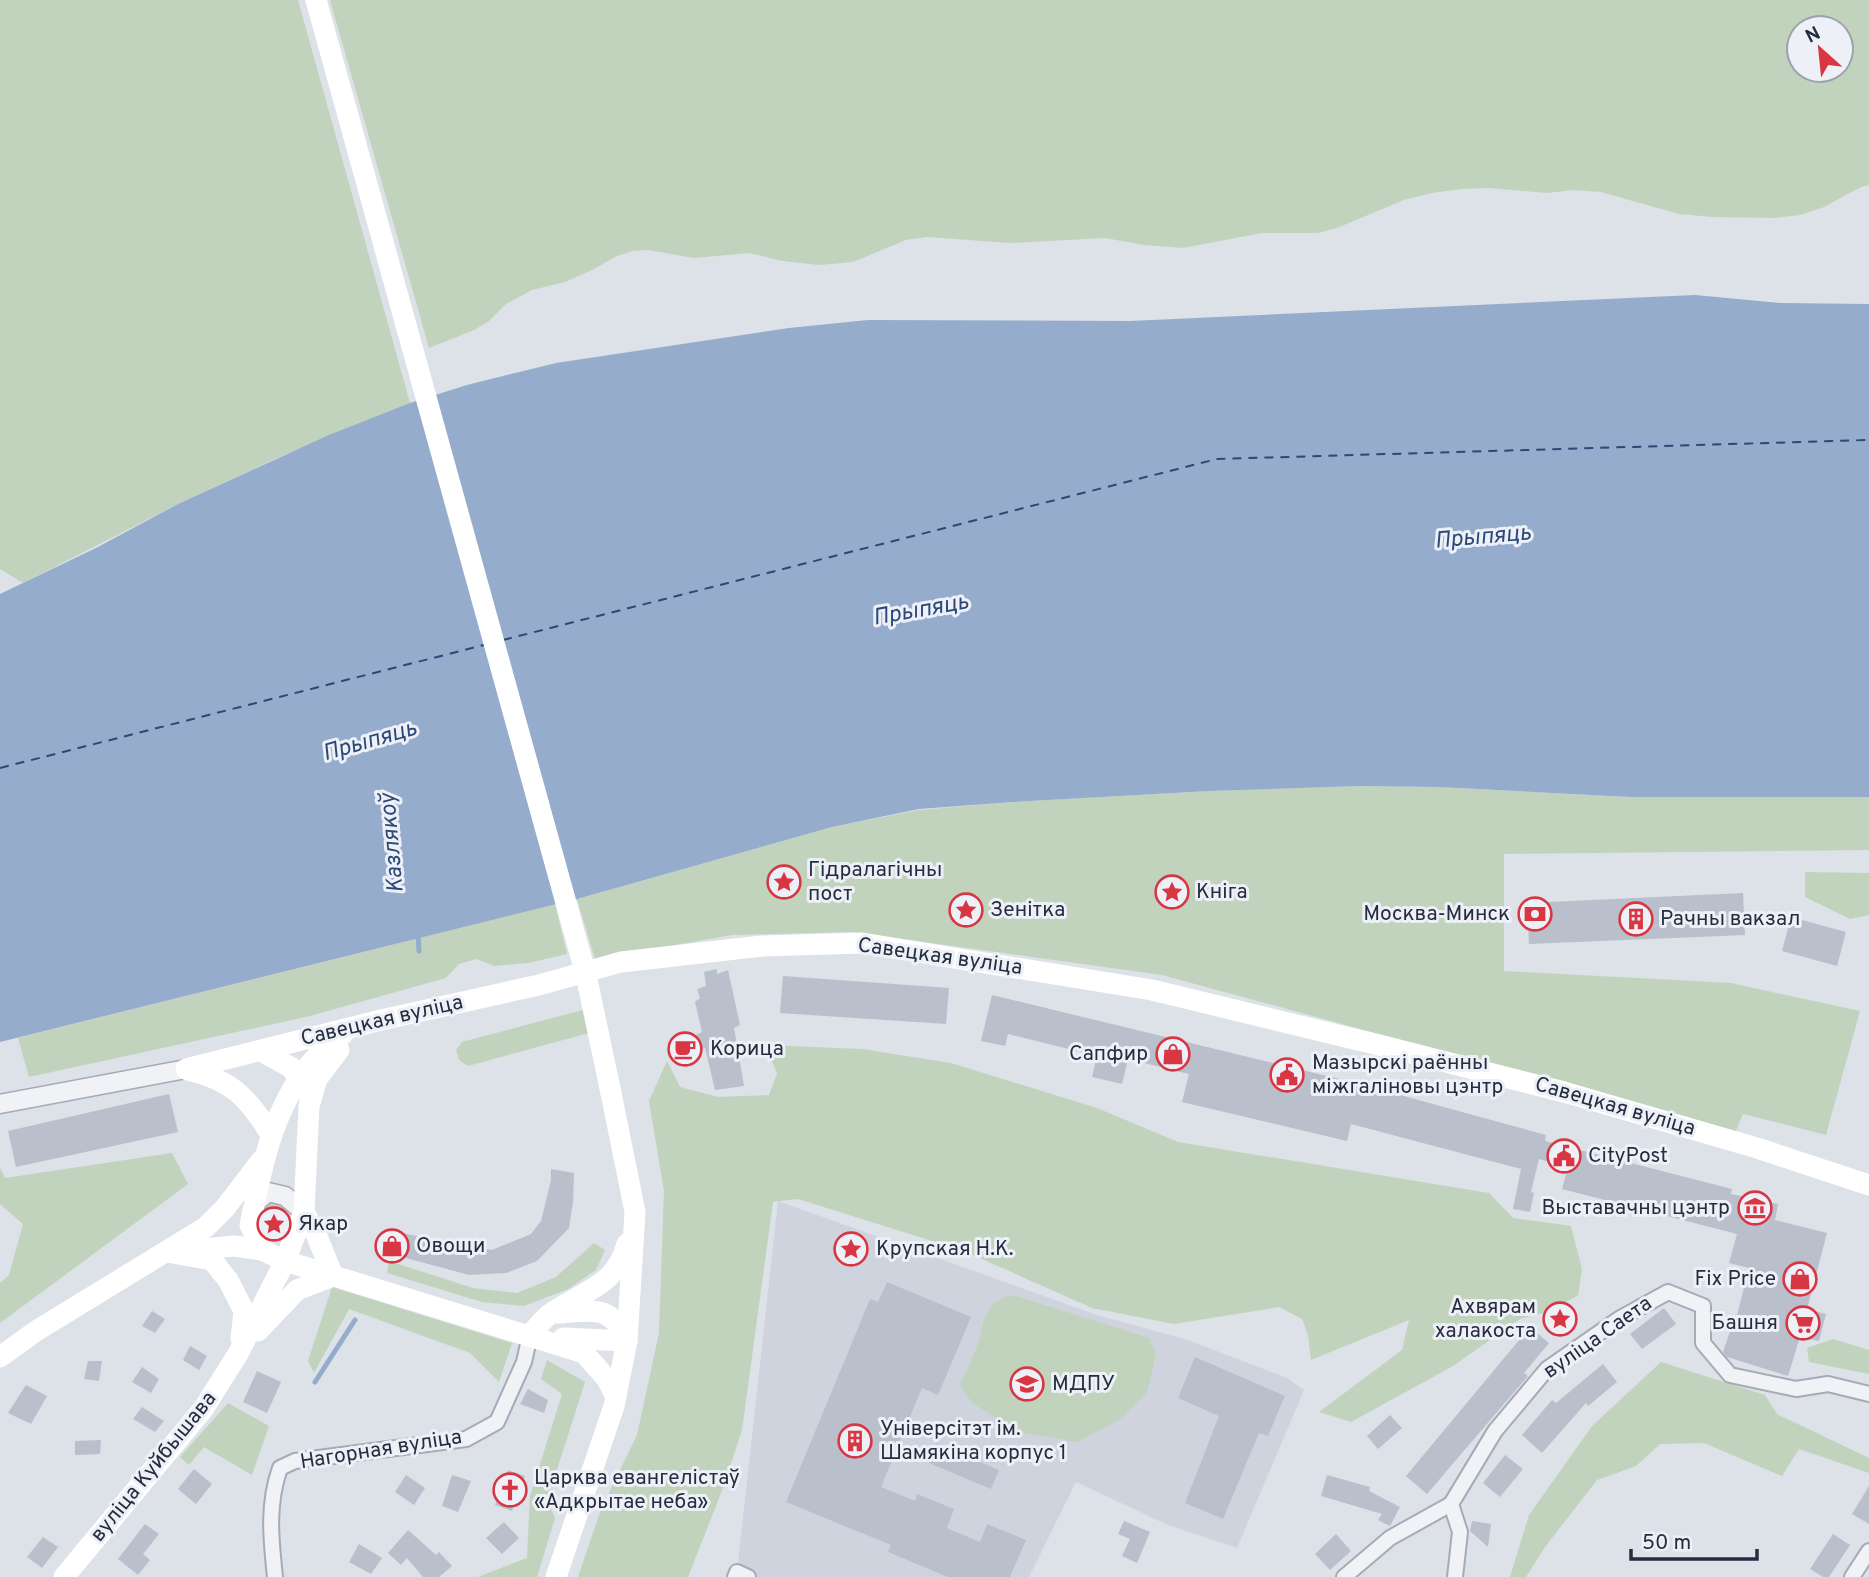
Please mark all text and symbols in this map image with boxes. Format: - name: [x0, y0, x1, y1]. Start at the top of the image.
- north arrow: [1785, 14, 1855, 84]
- text: N: [1802, 22, 1825, 49]
- water label: Прыпяць: [1434, 519, 1532, 557]
- water label: Прыпяць: [871, 588, 971, 634]
- water label: Прыпяць: [320, 715, 420, 769]
- water label: Казлякоў: [374, 790, 412, 894]
- place label: Гідралагічны пост: [808, 857, 942, 908]
- place icon: Гідралагічны пост: [765, 863, 803, 901]
- place icon: Кніга: [1153, 873, 1191, 911]
- place label: Кніга: [1196, 879, 1248, 906]
- place icon: Зенітка: [947, 891, 985, 929]
- bank icon: Москва-Минск: [1516, 895, 1554, 933]
- place label: Зенітка: [990, 897, 1065, 924]
- building icon: Рачны вакзал: [1617, 900, 1655, 938]
- place label: Москва-Минск: [1363, 901, 1510, 928]
- place label: Рачны вакзал: [1660, 906, 1800, 933]
- street label: Савецкая вуліца: [856, 932, 1024, 982]
- street label: Савецкая вуліца: [298, 989, 466, 1053]
- cafe icon: Корица: [666, 1030, 704, 1068]
- shop icon: Сапфир: [1154, 1035, 1192, 1073]
- place label: Корица: [710, 1036, 784, 1063]
- place label: Сапфир: [1069, 1041, 1148, 1068]
- place label: Мазырскі раённы міжгаліновы цэнтр: [1312, 1050, 1503, 1101]
- public building icon: Мазырскі раённы міжгаліновы цэнтр: [1268, 1056, 1306, 1094]
- street label: Савецкая вуліца: [1532, 1071, 1698, 1143]
- public building icon: CityPost: [1545, 1137, 1583, 1175]
- place label: CityPost: [1588, 1143, 1668, 1170]
- museum icon: Выставачны цэнтр: [1736, 1189, 1774, 1227]
- place label: Выставачны цэнтр: [1541, 1195, 1730, 1222]
- place icon: Якар: [255, 1205, 293, 1243]
- place label: Якар: [298, 1211, 348, 1238]
- shop icon: Овощи: [373, 1227, 411, 1265]
- place icon: Крупская Н.К.: [832, 1230, 870, 1268]
- place label: Овощи: [416, 1233, 485, 1260]
- place label: Крупская Н.К.: [876, 1236, 1013, 1263]
- shop icon: Fix Price: [1781, 1260, 1819, 1298]
- place label: Fix Price: [1694, 1266, 1776, 1293]
- street label: вуліца Саета: [1538, 1291, 1658, 1385]
- place label: Ахвярам халакоста: [1435, 1294, 1536, 1345]
- place icon: Ахвярам халакоста: [1541, 1300, 1579, 1338]
- supermarket icon: Башня: [1784, 1304, 1822, 1342]
- place label: Башня: [1712, 1310, 1778, 1337]
- school or university icon: МДПУ: [1008, 1365, 1046, 1403]
- place label: МДПУ: [1052, 1371, 1115, 1398]
- street label: вуліца Куйбышава: [85, 1386, 223, 1548]
- place label: Універсітэт ім. Шамякіна корпус 1: [880, 1416, 1067, 1467]
- building icon: Універсітэт ім. Шамякіна корпус 1: [836, 1422, 874, 1460]
- street label: Нагорная вуліца: [298, 1424, 464, 1476]
- place label: Царква евангелістаў «Адкрытае неба»: [534, 1465, 740, 1516]
- church icon: Царква евангелістаў «Адкрытае неба»: [491, 1471, 529, 1509]
- scale bar: [1631, 1518, 1757, 1562]
- text: 50 m: [1642, 1530, 1691, 1557]

